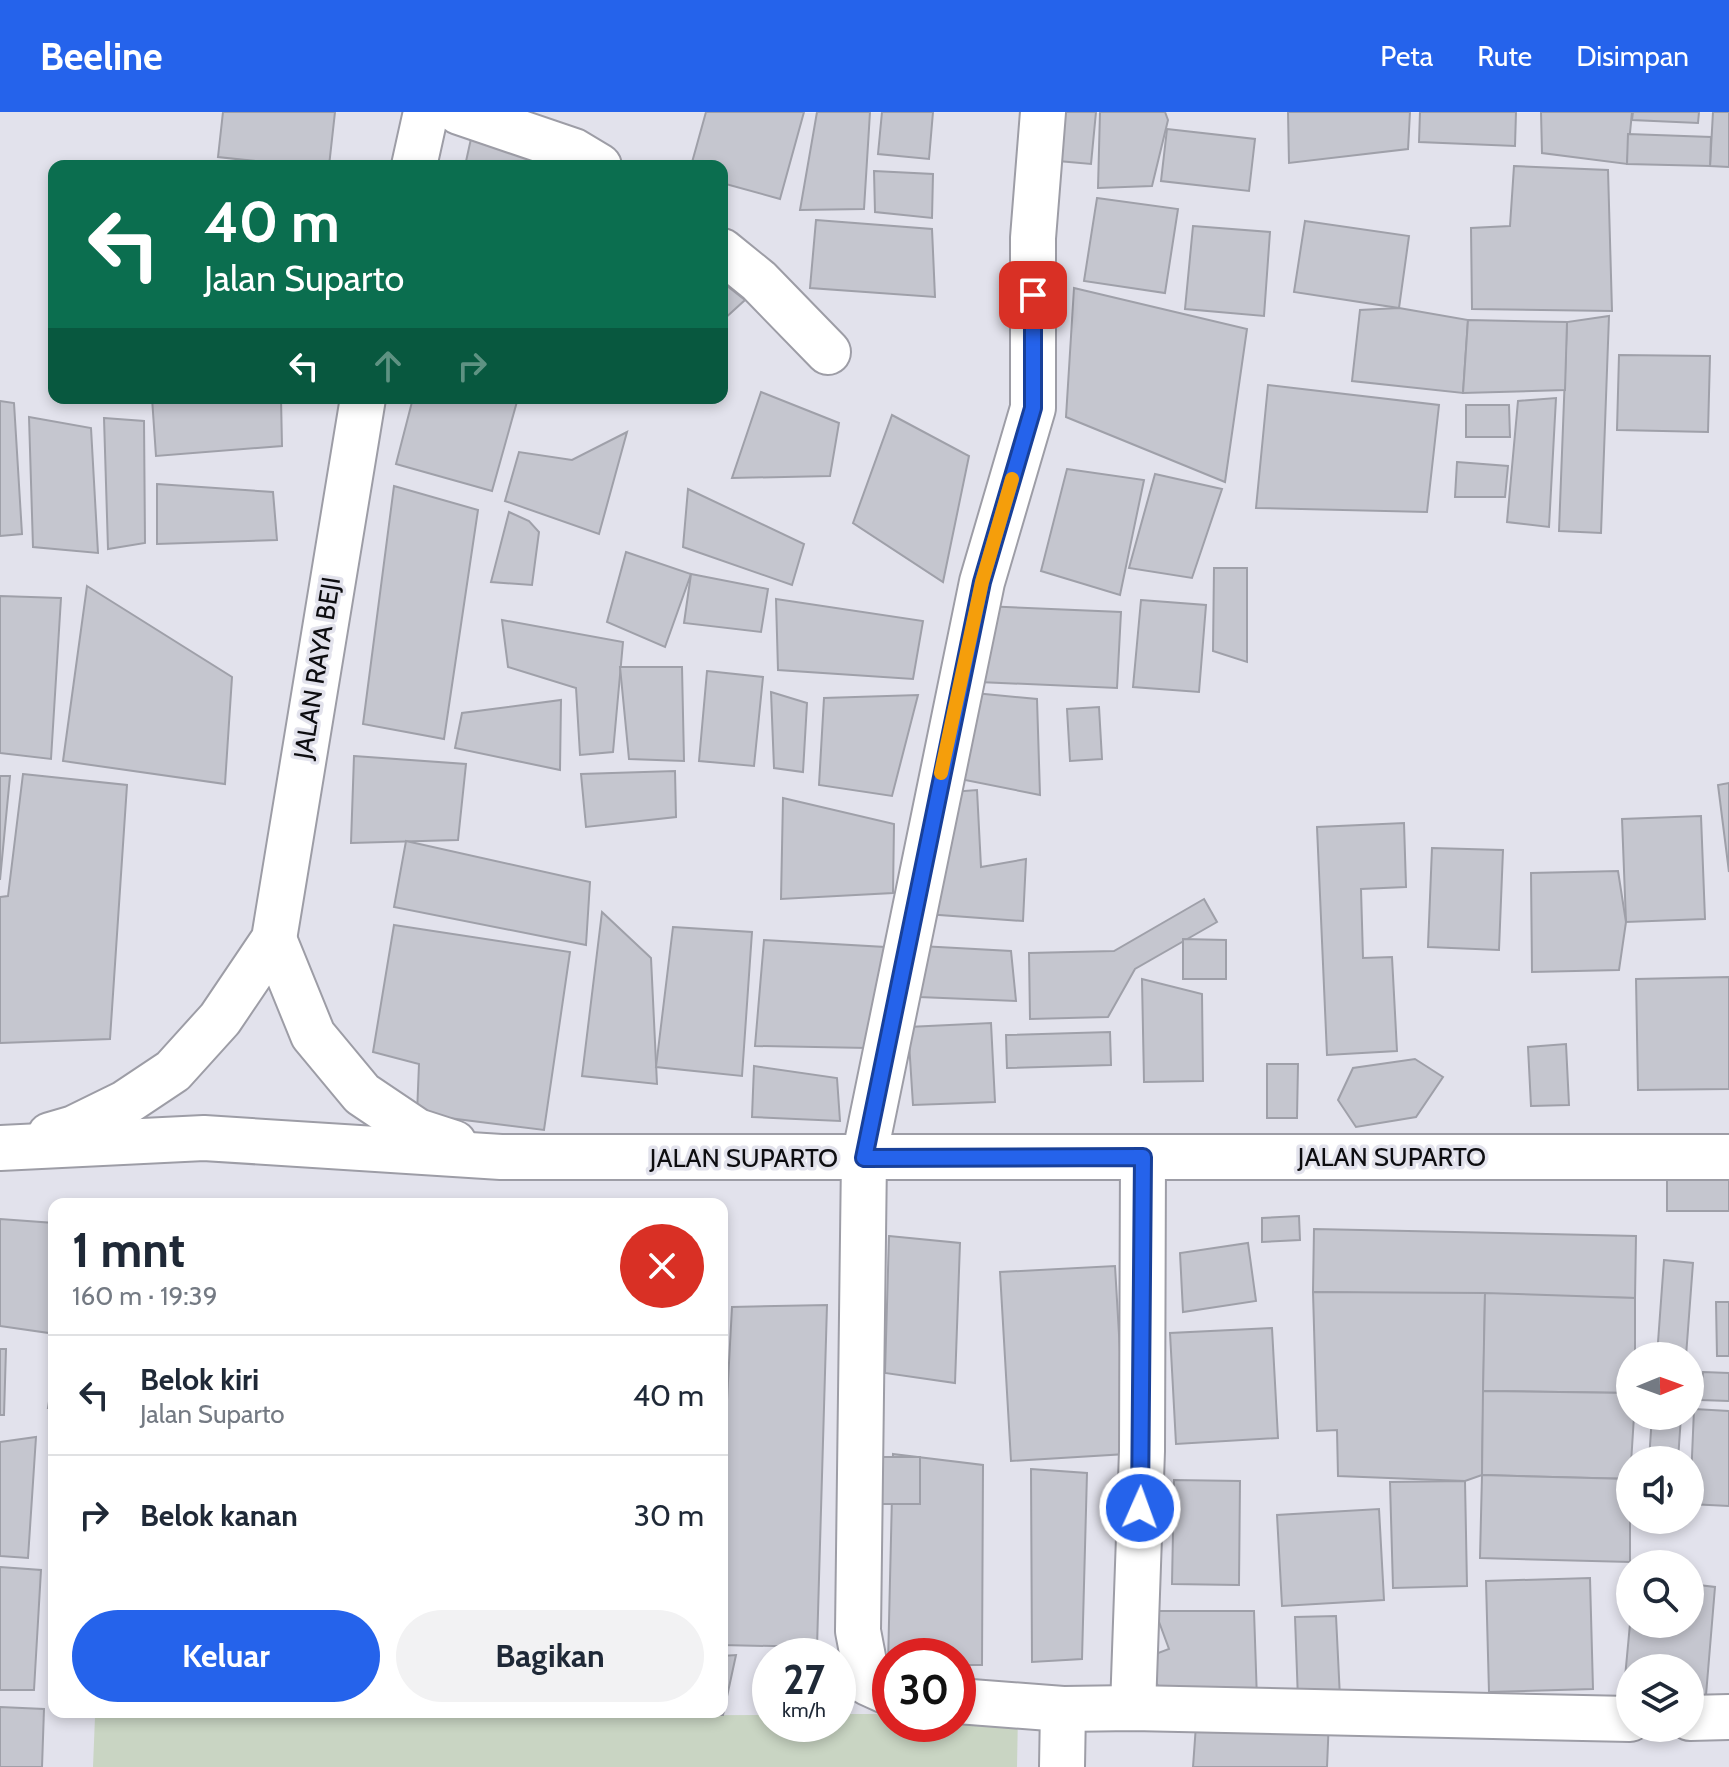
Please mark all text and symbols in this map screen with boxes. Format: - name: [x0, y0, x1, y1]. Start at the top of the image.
- text: Beeline: [40, 33, 163, 80]
- text: Peta: [1380, 39, 1433, 73]
- text: Rute: [1477, 39, 1532, 73]
- text: Disimpan: [1576, 39, 1689, 73]
- text: 40 m: [204, 188, 340, 256]
- icon: left: [72, 192, 176, 296]
- text: Jalan Suparto: [204, 256, 404, 300]
- pin: [999, 261, 1067, 329]
- icon: arrive: [1011, 273, 1055, 317]
- icon: left: [282, 344, 326, 388]
- icon: ahead: [366, 344, 410, 388]
- icon: right: [450, 344, 494, 388]
- street label: JALAN RAYA BEJI: [287, 575, 347, 762]
- street label: JALAN SUPARTO: [1297, 1141, 1486, 1173]
- street label: JALAN SUPARTO: [649, 1142, 838, 1174]
- text: 1 mnt: [72, 1221, 185, 1279]
- button: close: [620, 1224, 704, 1308]
- text: 160 m · 19:39: [72, 1280, 217, 1312]
- north arrow: [1616, 1342, 1704, 1430]
- map controls: [1616, 1342, 1704, 1742]
- text: Belok kiri: [140, 1361, 259, 1398]
- icon: left: [72, 1373, 116, 1417]
- text: 40 m: [633, 1377, 704, 1414]
- text: Jalan Suparto: [140, 1398, 285, 1430]
- button: sound: [1616, 1446, 1704, 1534]
- position arrow: [1098, 1466, 1182, 1550]
- icon: right: [72, 1493, 116, 1537]
- text: Belok kanan: [140, 1497, 298, 1534]
- text: 30 m: [634, 1497, 704, 1534]
- button: search: [1616, 1550, 1704, 1638]
- button: Keluar: [72, 1610, 380, 1702]
- button: Bagikan: [396, 1610, 704, 1702]
- speed limit sign: 30: [872, 1638, 976, 1742]
- button: layers: [1616, 1654, 1704, 1742]
- text: 27: [783, 1655, 825, 1704]
- text: km/h: [782, 1698, 826, 1722]

